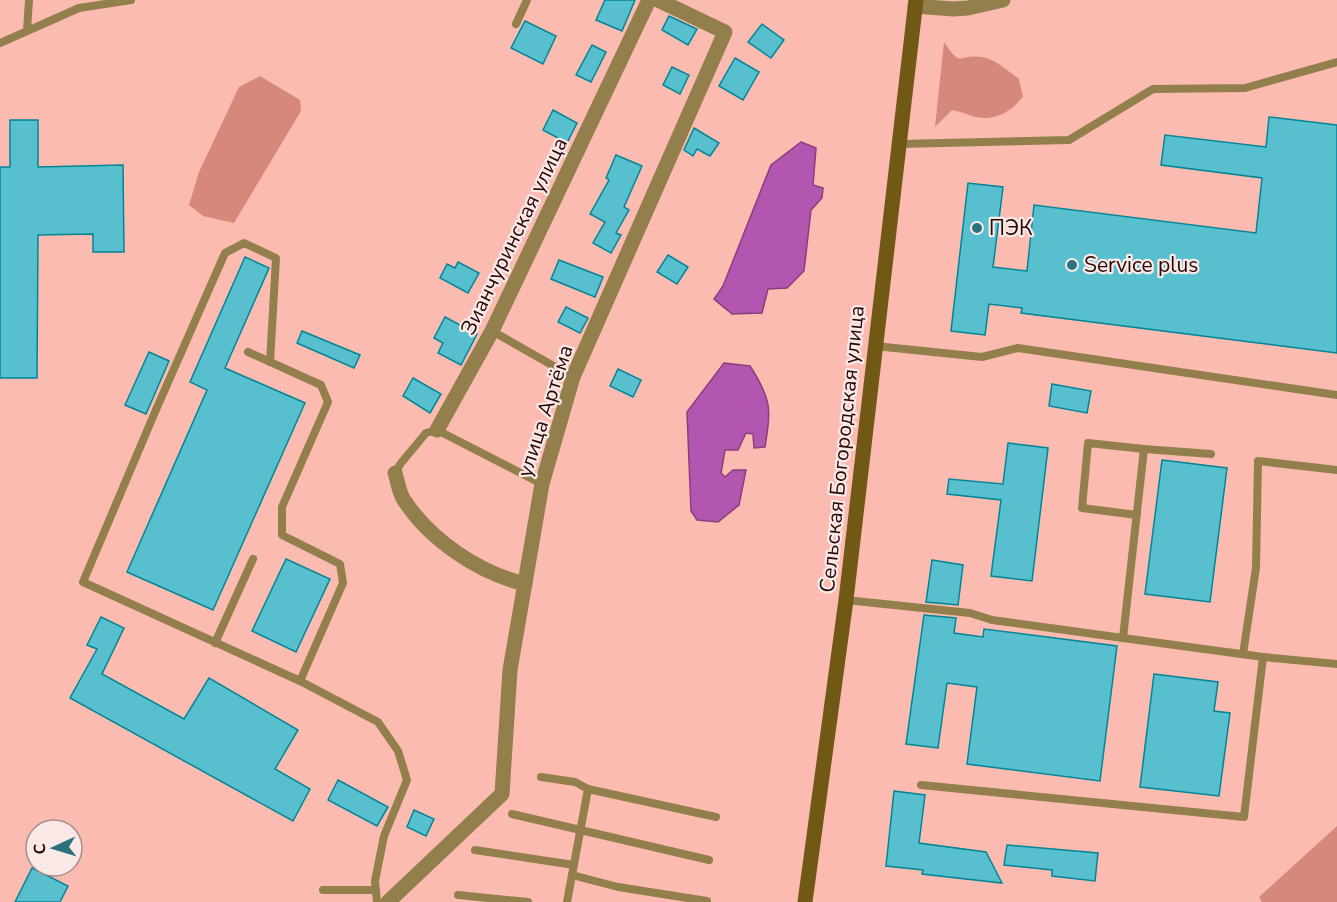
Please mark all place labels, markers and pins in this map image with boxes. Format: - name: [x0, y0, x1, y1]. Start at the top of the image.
- place label: ПЭК: [989, 214, 1033, 242]
- marker: ПЭК: [970, 221, 984, 235]
- place label: Service plus: [1084, 251, 1198, 279]
- marker: Service plus: [1065, 258, 1079, 272]

